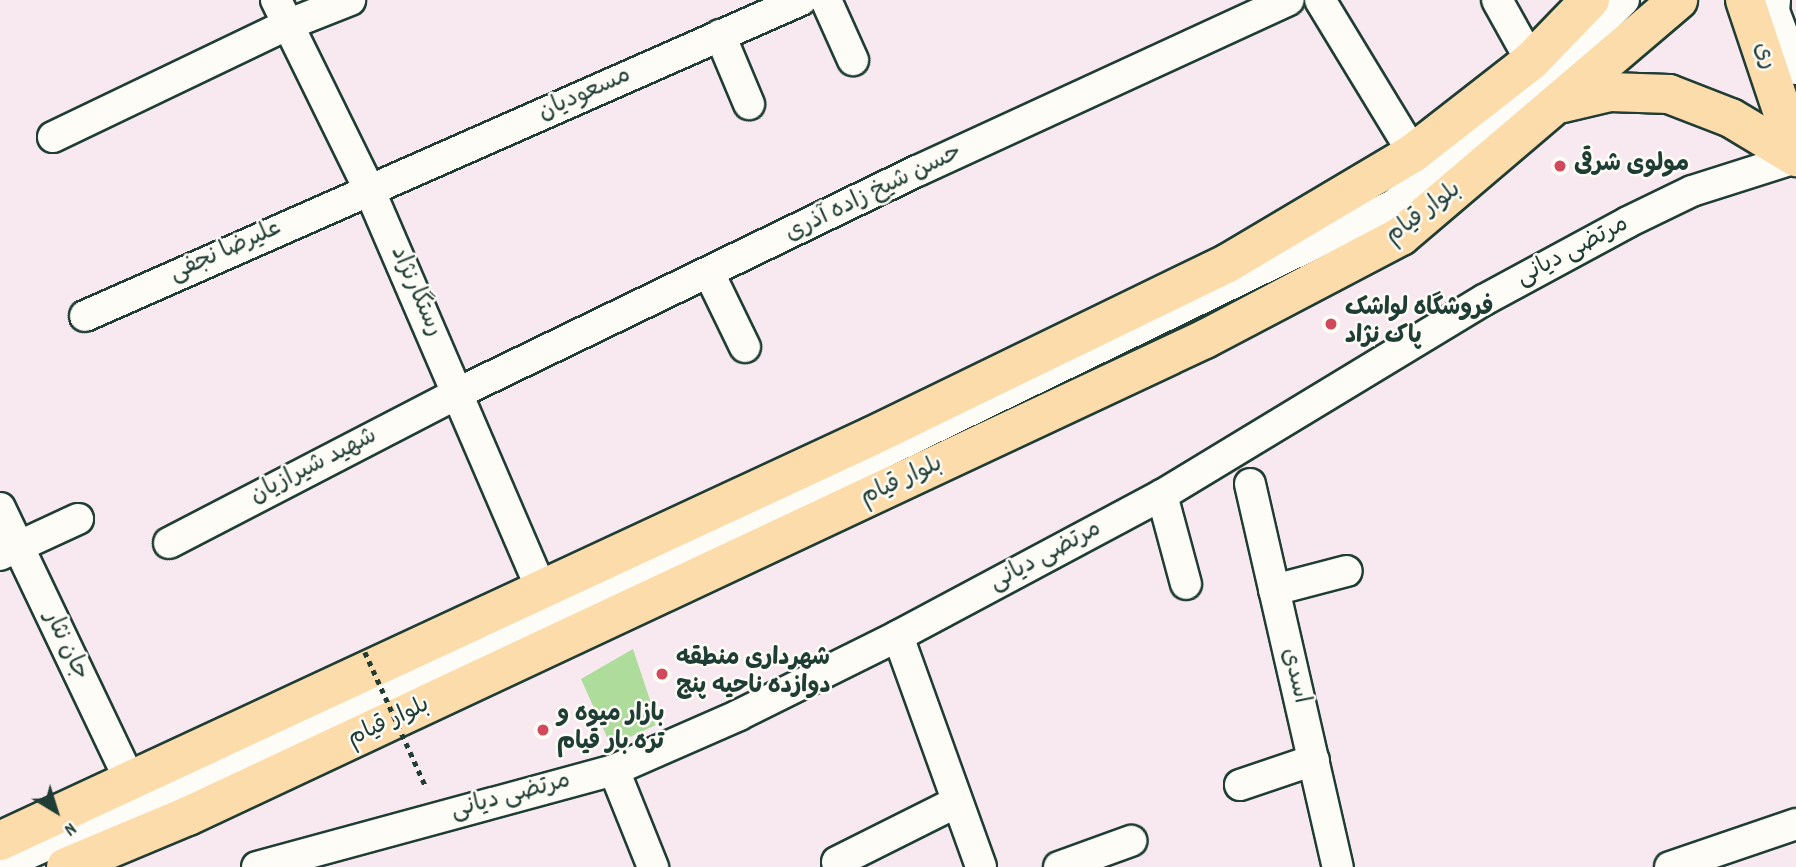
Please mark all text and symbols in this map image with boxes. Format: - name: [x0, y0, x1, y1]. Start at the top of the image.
- street label: ری: [1746, 38, 1782, 74]
- street label: مسعودیان: [534, 62, 636, 128]
- street label: حسن شیخ زاده آذری: [781, 139, 967, 249]
- place label: مولوی شرقی: [1574, 152, 1689, 180]
- marker: مولوی شرقی: [1552, 158, 1568, 174]
- street label: بلوار قیام: [1381, 176, 1467, 252]
- street label: مرتضی دیانی: [1512, 211, 1634, 293]
- street label: علیرضا نجفی: [166, 215, 286, 289]
- street label: رستگارنژاد: [382, 242, 448, 342]
- place label: فروشگاه لواشک پاک نژاد: [1345, 296, 1493, 352]
- marker: فروشگاه لواشک پاک نژاد: [1323, 316, 1339, 332]
- street label: شهید شیرازیان: [246, 423, 382, 511]
- street label: بلوار قیام: [856, 451, 948, 513]
- street label: مرتضی دیانی: [985, 516, 1107, 598]
- street label: جان نثار: [36, 607, 94, 685]
- street label: اسدی: [1274, 645, 1314, 707]
- place label: شهرداری منطقه دوازده ناحیه پنج: [676, 646, 831, 702]
- marker: شهرداری منطقه دوازده ناحیه پنج: [654, 666, 670, 682]
- street label: بلوار قیام: [343, 692, 435, 754]
- place label: بازار میوه و تره بار قیام: [557, 702, 664, 758]
- marker: بازار میوه و تره بار قیام: [535, 722, 551, 738]
- street label: مرتضی دیانی: [448, 767, 574, 827]
- north arrow: [21, 776, 91, 846]
- text: N: [57, 814, 81, 841]

